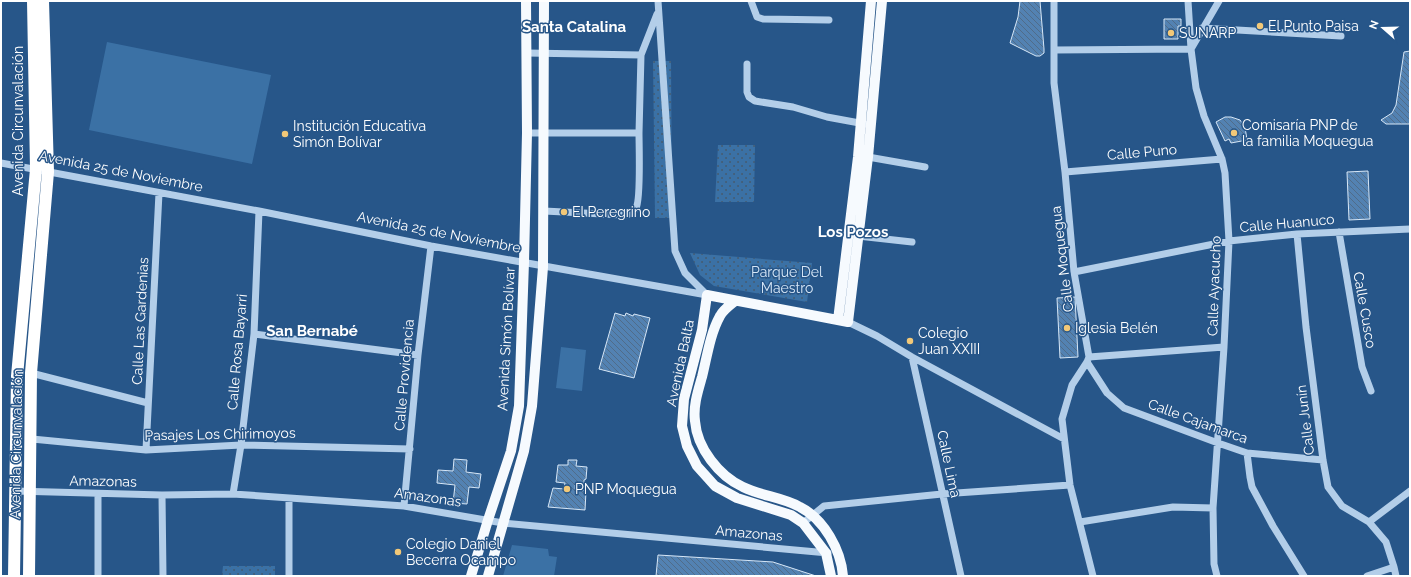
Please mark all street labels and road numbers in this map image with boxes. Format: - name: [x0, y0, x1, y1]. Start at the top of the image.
- street label: Avenida Circunvalación: [10, 46, 26, 196]
- street label: Calle Puno: [1106, 141, 1178, 163]
- street label: Avenida 25 de Noviembre: [38, 147, 204, 195]
- street label: Calle Moquegua: [1048, 205, 1076, 313]
- street label: Avenida 25 de Noviembre: [356, 208, 522, 256]
- street label: Calle Huanuco: [1239, 211, 1335, 235]
- street label: Calle Ayacucho: [1204, 236, 1224, 336]
- street label: Calle Las Gardenias: [129, 257, 151, 385]
- street label: Avenida Simón Bolívar: [494, 266, 518, 412]
- street label: Calle Cusco: [1350, 271, 1380, 349]
- street label: Calle Rosa Bayarri: [224, 293, 250, 411]
- street label: Calle Providencia: [391, 318, 417, 432]
- street label: Avenida Balta: [663, 318, 697, 408]
- street label: Avenida Circunvalación: [7, 369, 25, 519]
- street label: Calle Junín: [1293, 384, 1317, 456]
- street label: Calle Cajamarca: [1146, 395, 1250, 447]
- street label: Pasajes Los Chirimoyos: [144, 425, 296, 443]
- street label: Calle Lima: [934, 429, 964, 499]
- street label: Amazonas: [69, 472, 137, 490]
- street label: Amazonas: [393, 484, 463, 510]
- street label: Amazonas: [715, 522, 784, 544]

